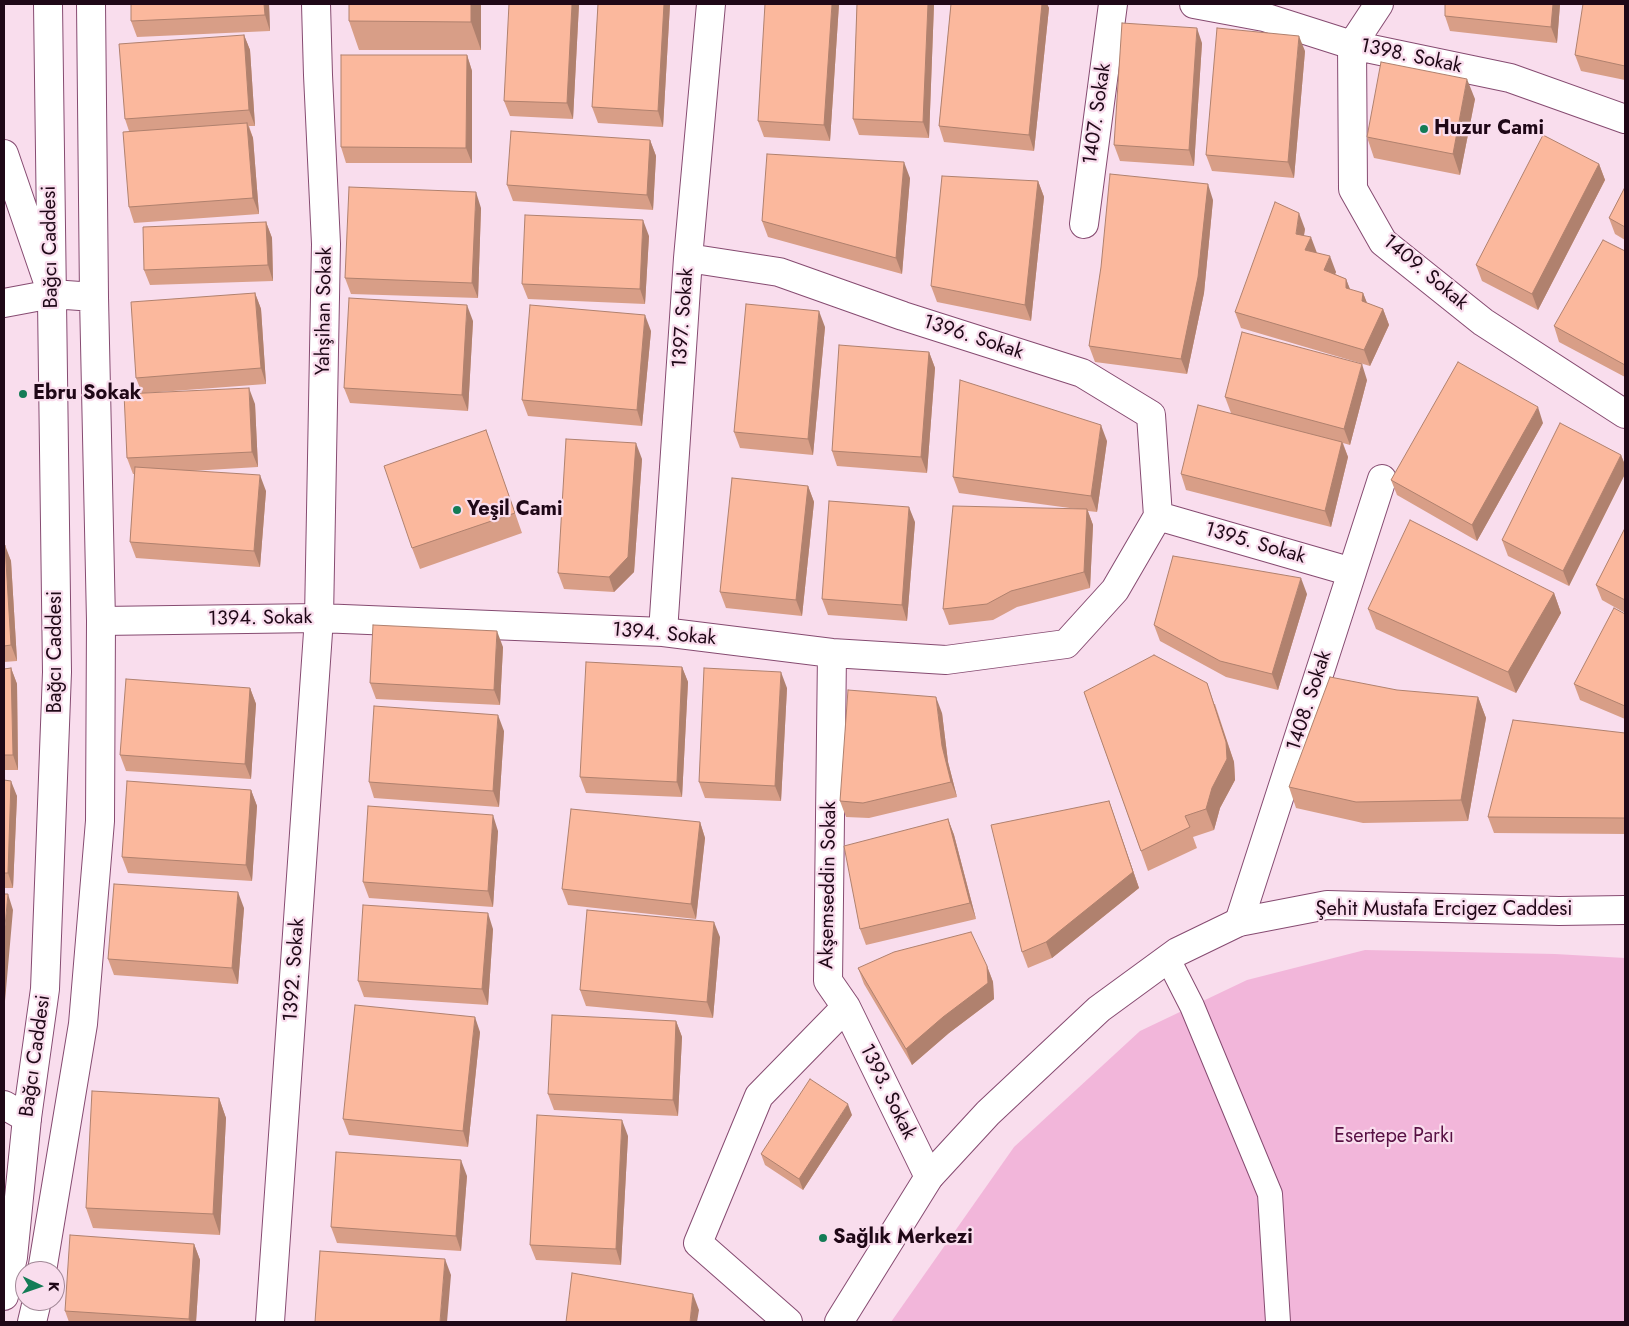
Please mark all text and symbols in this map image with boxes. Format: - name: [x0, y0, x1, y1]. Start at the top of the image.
- street label: 1398. Sokak: [1358, 35, 1464, 79]
- street label: 1407. Sokak: [1079, 62, 1117, 166]
- place label: Huzur Cami: [1434, 117, 1544, 141]
- marker: Huzur Cami: [1418, 123, 1430, 135]
- street label: Bağcı Caddesi: [38, 185, 64, 309]
- street label: 1409. Sokak: [1377, 230, 1473, 316]
- street label: Yahşihan Sokak: [312, 247, 338, 375]
- street label: 1397. Sokak: [669, 267, 699, 369]
- street label: 1396. Sokak: [920, 311, 1026, 365]
- place label: Ebru Sokak: [33, 382, 141, 406]
- marker: Ebru Sokak: [17, 388, 29, 400]
- place label: Yeşil Cami: [467, 498, 562, 522]
- marker: Yeşil Cami: [451, 504, 463, 516]
- street label: 1395. Sokak: [1202, 518, 1308, 570]
- street label: Bağcı Caddesi: [44, 591, 68, 713]
- street label: 1394. Sokak: [208, 606, 312, 632]
- street label: 1394. Sokak: [611, 619, 717, 651]
- street label: 1408. Sokak: [1282, 648, 1338, 754]
- street label: Akşemseddin Sokak: [816, 801, 842, 969]
- street label: Şehit Mustafa Ercigez Caddesi: [1316, 898, 1572, 922]
- street label: 1392. Sokak: [279, 917, 311, 1023]
- street label: Bağcı Caddesi: [16, 994, 56, 1118]
- street label: 1393. Sokak: [854, 1040, 920, 1144]
- park label: Esertepe Parkı: [1334, 1125, 1454, 1149]
- place label: Sağlık Merkezi: [833, 1226, 973, 1250]
- marker: Sağlık Merkezi: [817, 1232, 829, 1244]
- north arrow: [15, 1261, 65, 1311]
- text: K: [44, 1281, 64, 1292]

